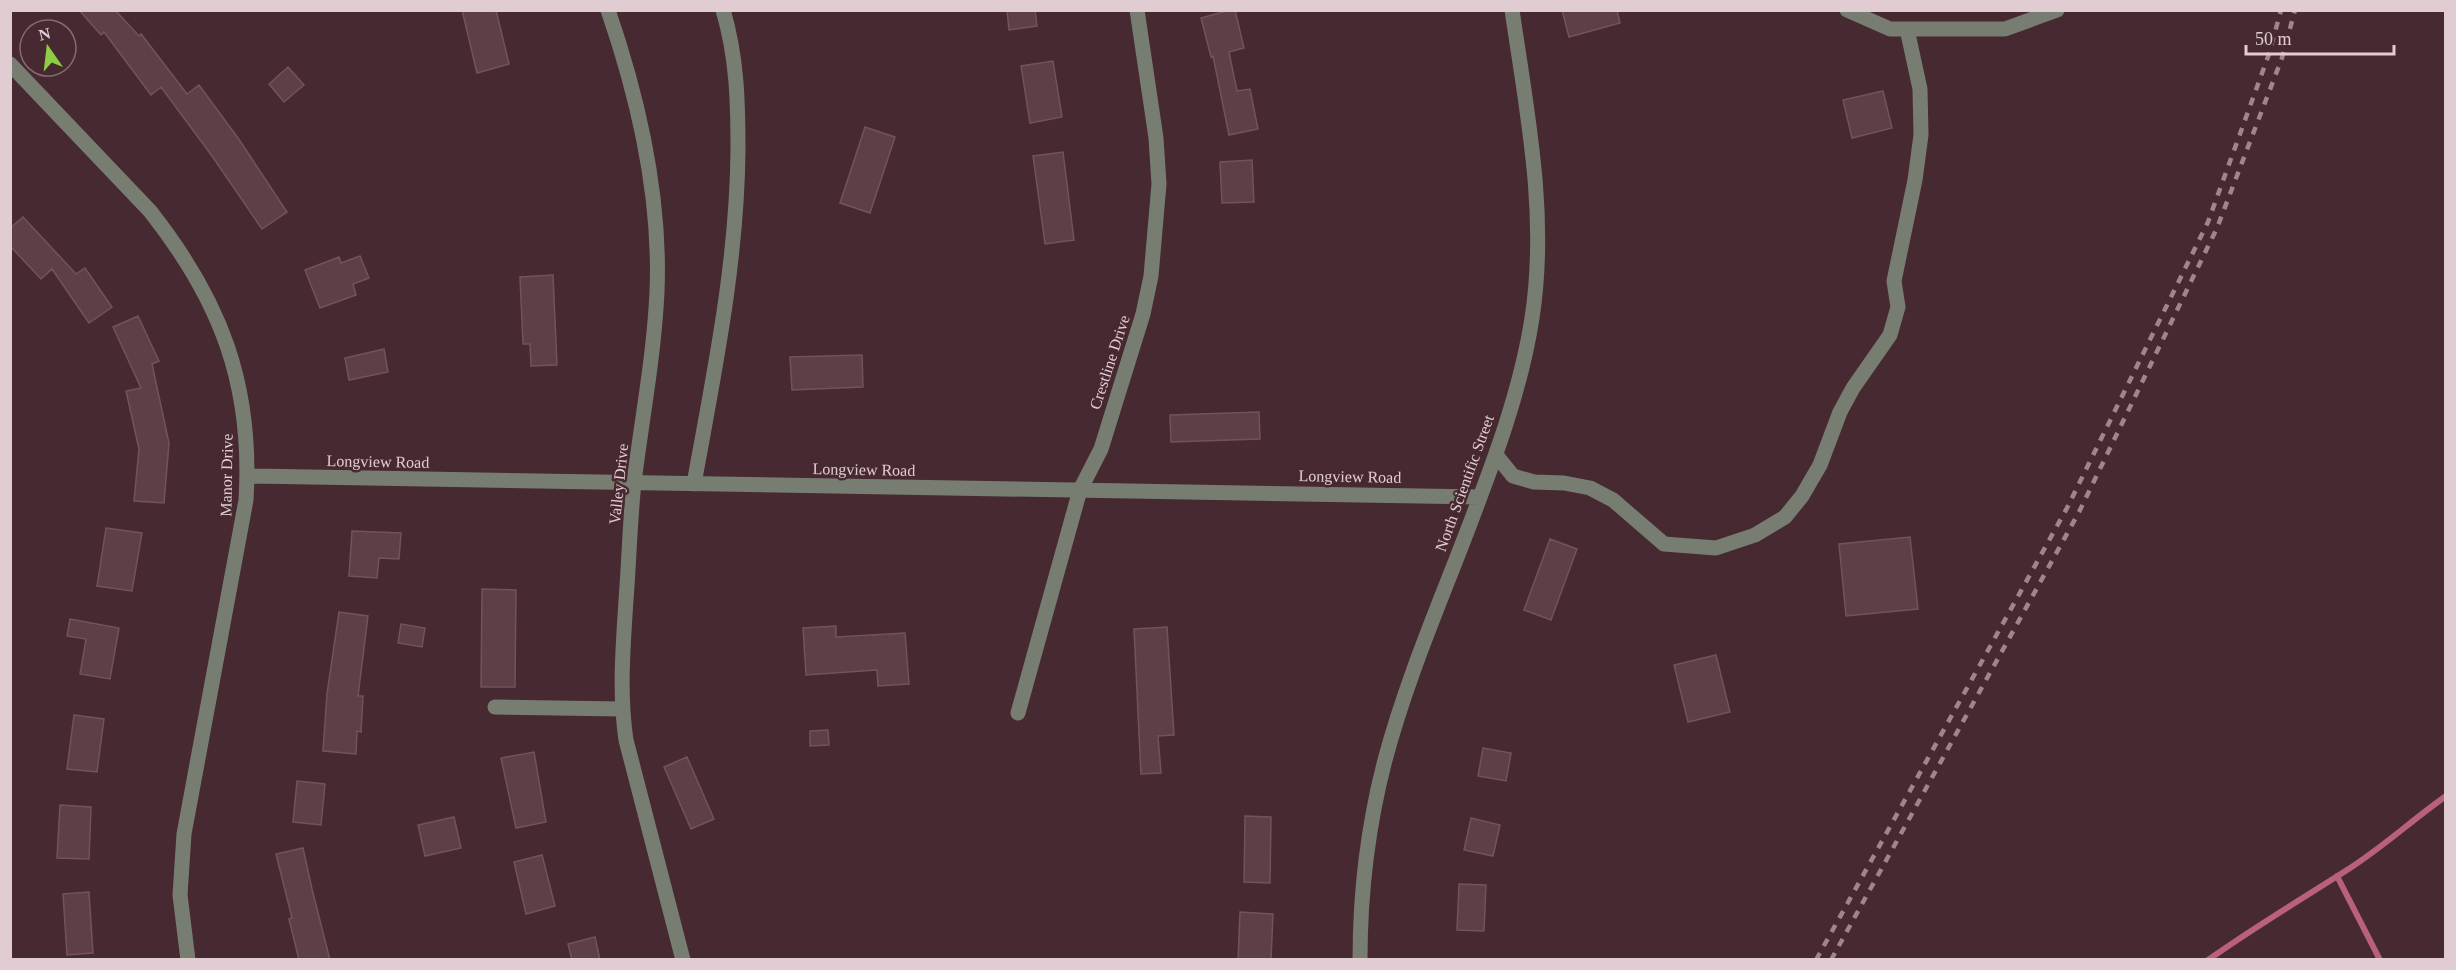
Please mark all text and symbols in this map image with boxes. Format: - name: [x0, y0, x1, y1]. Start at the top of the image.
- north arrow: [18, 18, 78, 78]
- scale bar: [2246, 18, 2394, 56]
- text: N: [37, 24, 53, 44]
- text: 50 m: [2255, 29, 2292, 49]
- street label: Crestline Drive: [1086, 313, 1133, 411]
- street label: North Scientific Street: [1432, 412, 1497, 554]
- street label: Manor Drive: [217, 433, 236, 517]
- street label: Valley Drive: [606, 443, 632, 525]
- street label: Longview Road: [327, 452, 429, 472]
- street label: Longview Road: [813, 460, 915, 480]
- street label: Longview Road: [1299, 467, 1401, 487]

